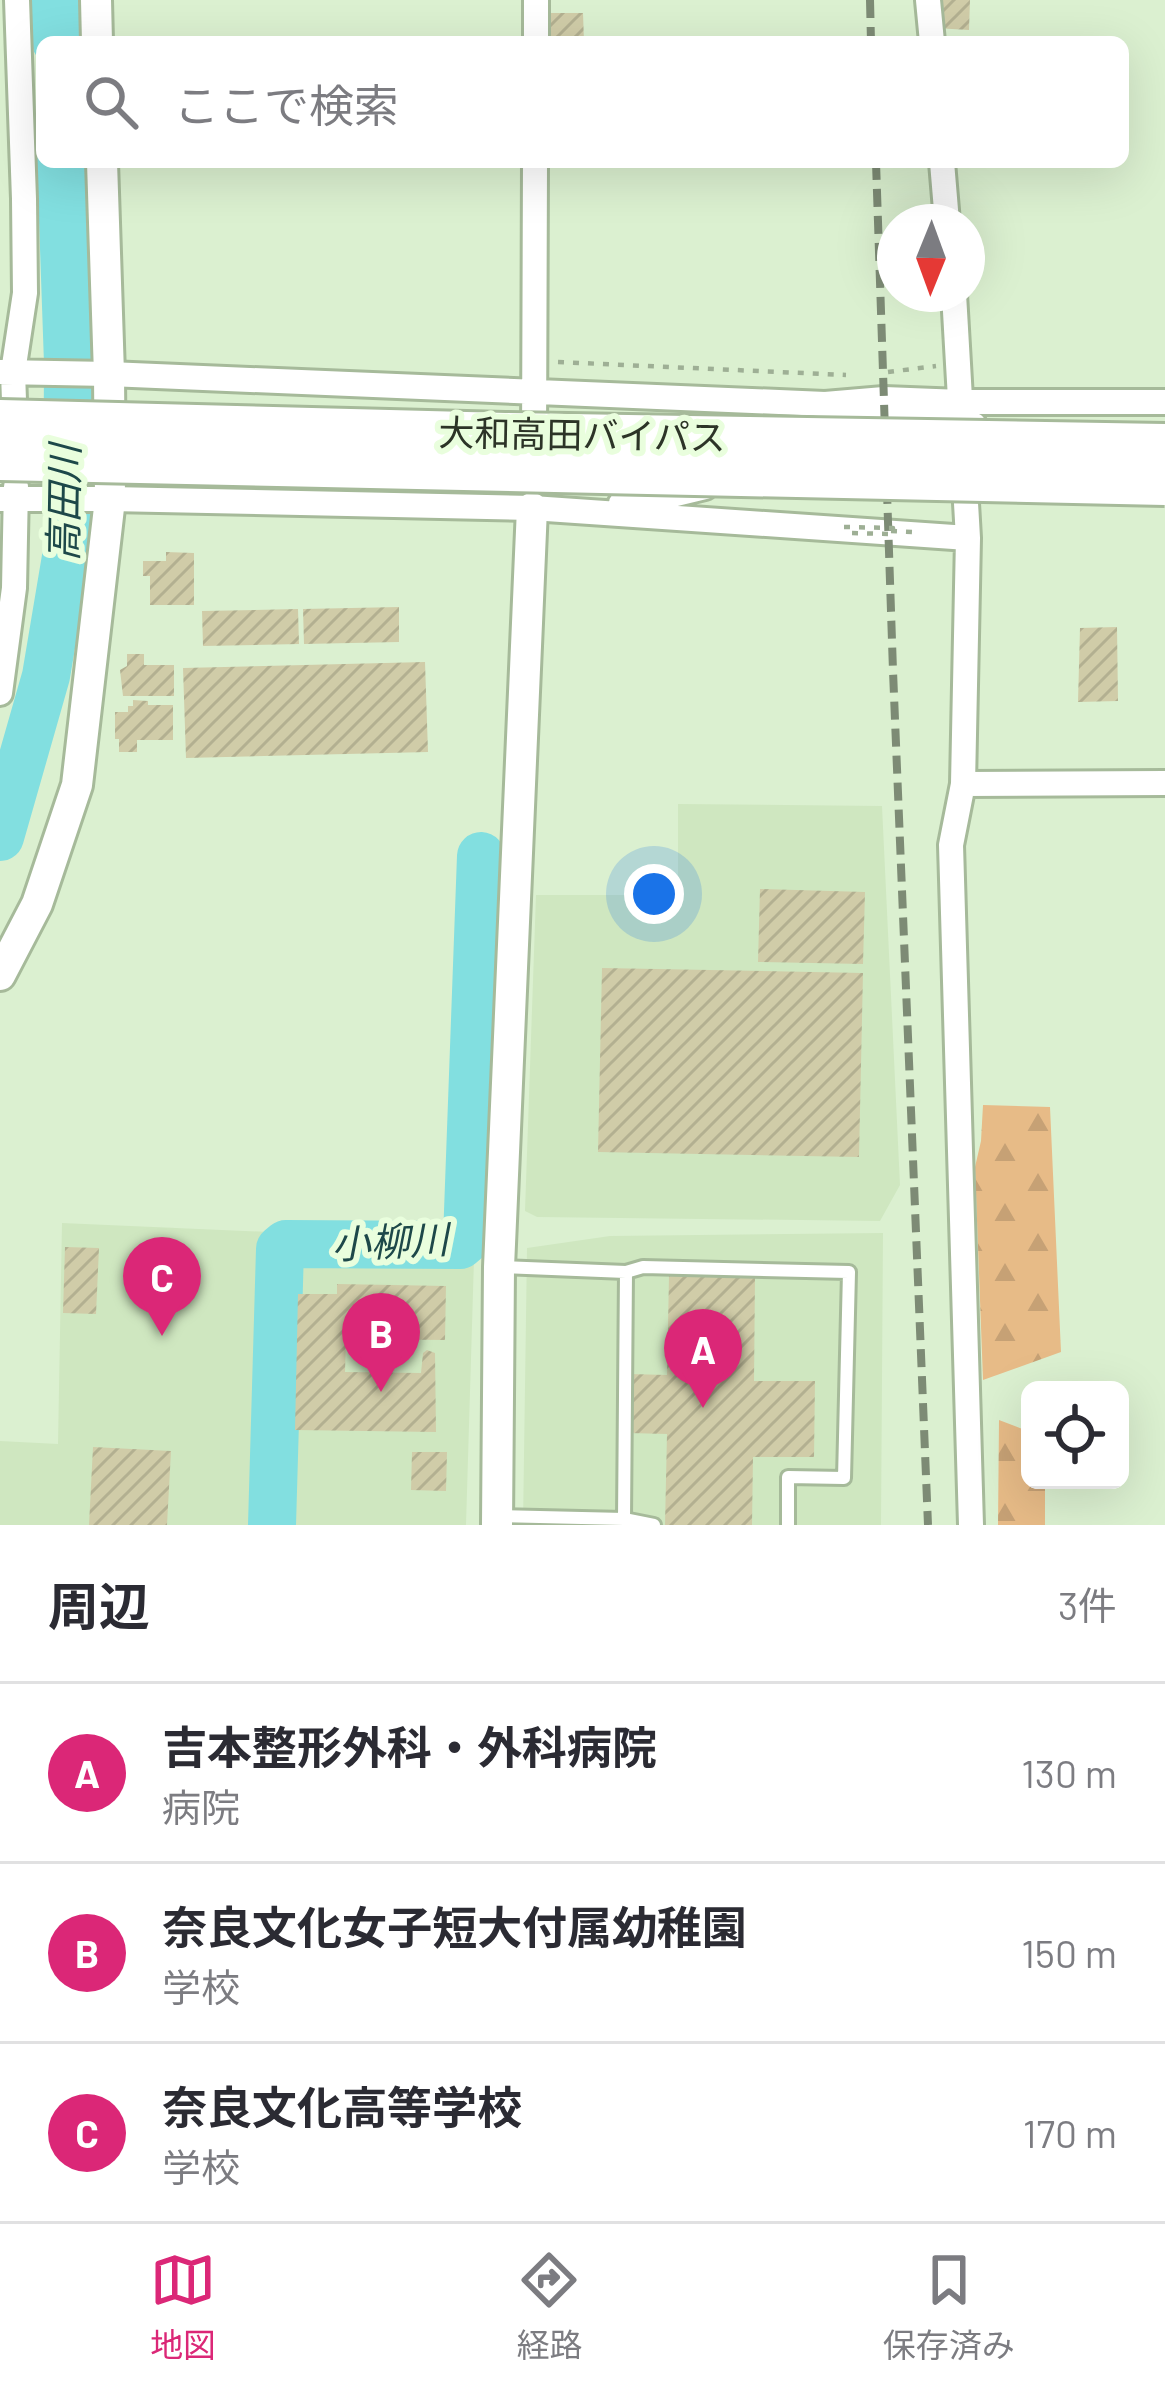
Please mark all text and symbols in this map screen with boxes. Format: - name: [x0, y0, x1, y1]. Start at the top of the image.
- search box: [36, 36, 1129, 168]
- icon: search: [78, 69, 144, 135]
- text: ここで検索: [174, 77, 399, 131]
- north arrow: [877, 204, 985, 312]
- street label: 大和高田バイパス: [438, 409, 726, 458]
- water label: 高田川: [38, 440, 87, 562]
- your location: [624, 864, 684, 924]
- water label: 小柳川: [330, 1214, 454, 1267]
- pin: C: [123, 1237, 201, 1336]
- pin: B: [342, 1293, 420, 1392]
- pin: A: [664, 1309, 742, 1408]
- map controls: [1021, 1381, 1129, 1489]
- button: locate: [1021, 1381, 1129, 1489]
- text: 周辺: [48, 1574, 150, 1635]
- text: 3件: [1058, 1581, 1117, 1628]
- text: 吉本整形外科・外科病院: [162, 1719, 657, 1773]
- text: A: [74, 1749, 100, 1796]
- text: 130 m: [1021, 1749, 1117, 1796]
- text: 病院: [162, 1783, 240, 1830]
- text: 奈良文化女子短大付属幼稚園: [162, 1899, 747, 1953]
- text: B: [75, 1929, 99, 1976]
- text: 150 m: [1021, 1929, 1117, 1976]
- text: 学校: [162, 1963, 240, 2010]
- text: 奈良文化高等学校: [162, 2079, 522, 2133]
- text: C: [75, 2109, 99, 2156]
- text: 170 m: [1023, 2109, 1117, 2156]
- text: 学校: [162, 2143, 240, 2190]
- tab: 地図: [150, 2247, 216, 2367]
- tab: 経路: [516, 2247, 582, 2367]
- tab: 保存済み: [883, 2247, 1015, 2367]

